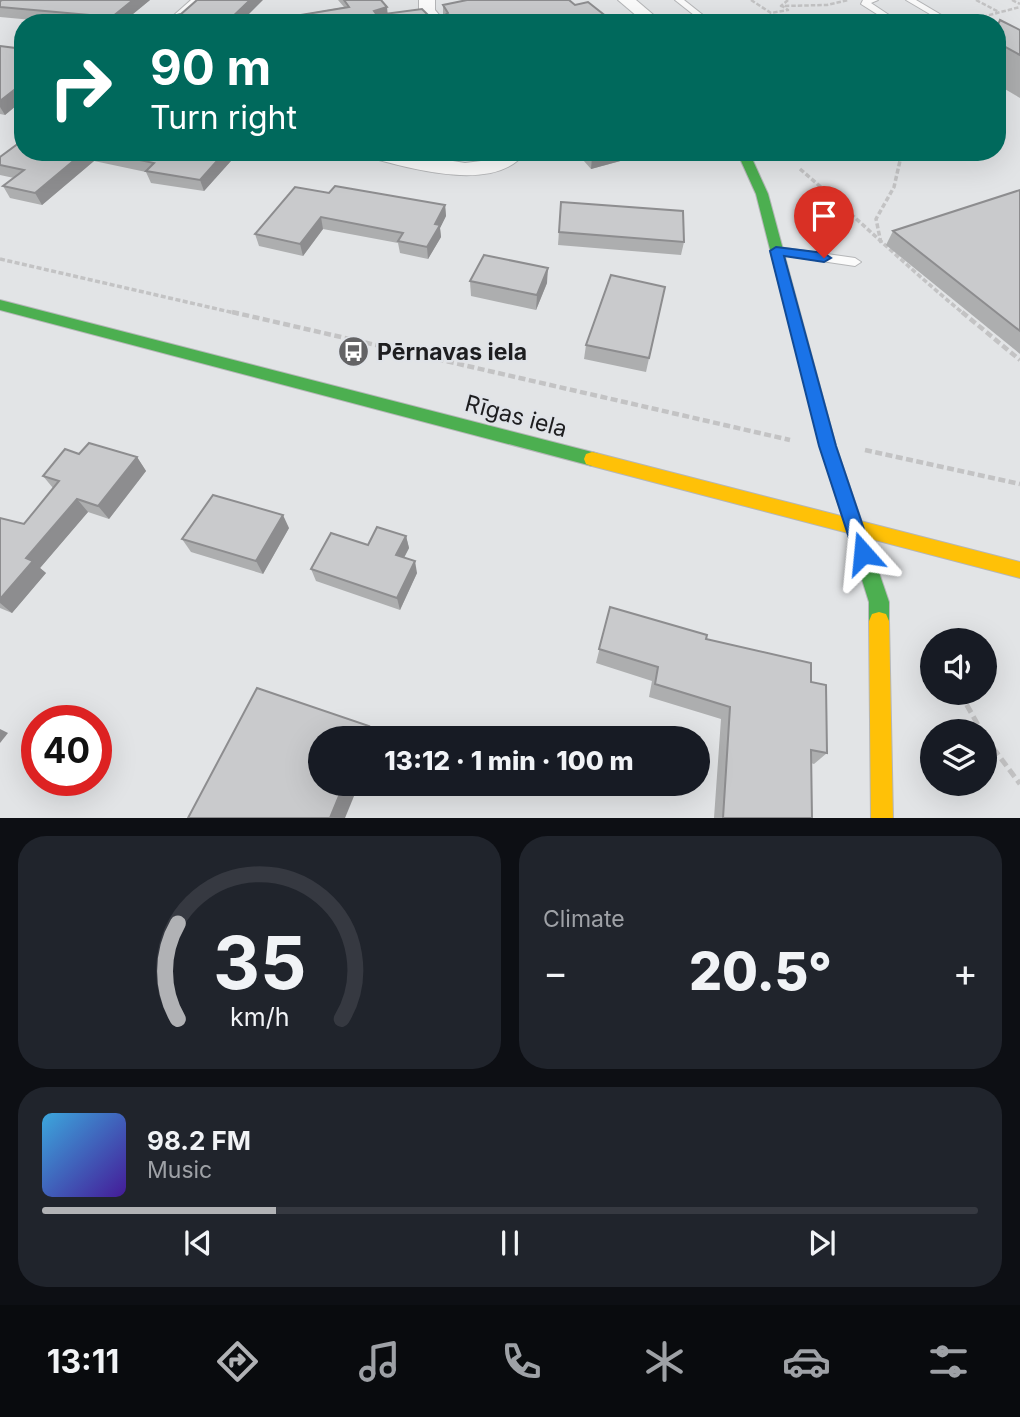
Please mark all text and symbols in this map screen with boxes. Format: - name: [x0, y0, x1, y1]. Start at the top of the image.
- text: 90 m: [150, 38, 271, 97]
- icon: right: [35, 42, 126, 133]
- text: Turn right: [150, 98, 297, 137]
- pin: [794, 186, 854, 258]
- icon: arrive: [805, 197, 843, 235]
- bus stop icon: Pērnavas iela: [337, 335, 371, 369]
- place label: Pērnavas iela: [377, 338, 527, 366]
- street label: Rīgas iela: [462, 389, 570, 443]
- position arrow: [826, 516, 900, 590]
- map controls: [920, 628, 997, 796]
- button: sound: [920, 628, 997, 705]
- speed limit sign: 40: [21, 705, 112, 796]
- button: layers: [920, 719, 997, 796]
- text: 13:12 · 1 min · 100 m: [384, 745, 634, 776]
- text: Climate: [543, 905, 625, 933]
- text: 35: [213, 918, 306, 1007]
- text: 20.5°: [689, 940, 832, 1003]
- text: −: [543, 949, 568, 995]
- text: +: [953, 949, 978, 995]
- text: km/h: [230, 1001, 289, 1031]
- text: 98.2 FM: [147, 1125, 251, 1156]
- text: Music: [147, 1156, 212, 1184]
- icon: previous: [179, 1224, 217, 1262]
- icon: pause: [491, 1224, 529, 1262]
- icon: next: [803, 1224, 841, 1262]
- icon: directions: [213, 1337, 262, 1386]
- icon: music: [355, 1337, 404, 1386]
- icon: phone: [497, 1337, 546, 1386]
- icon: climate: [640, 1337, 689, 1386]
- icon: car: [782, 1337, 831, 1386]
- icon: filters: [924, 1337, 973, 1386]
- text: 13:11: [47, 1342, 119, 1381]

